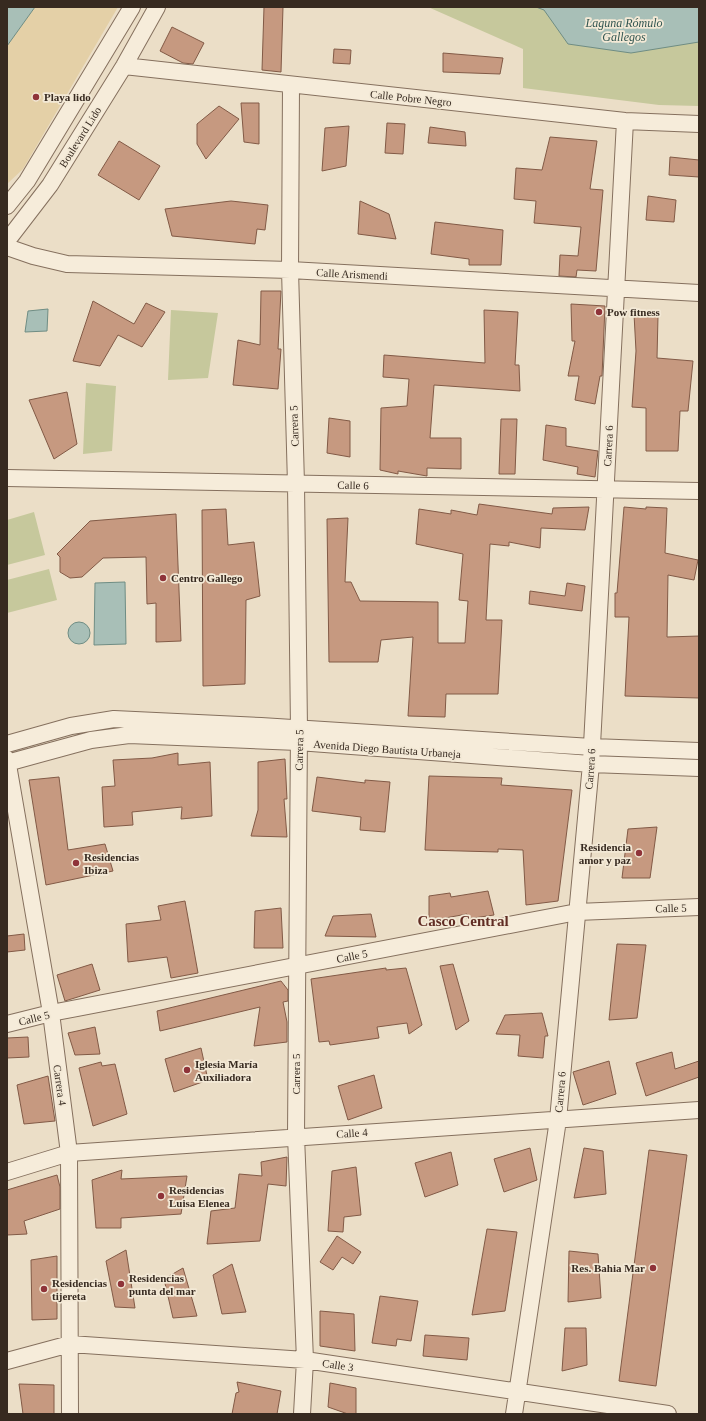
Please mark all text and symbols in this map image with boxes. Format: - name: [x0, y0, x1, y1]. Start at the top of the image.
- water label: Laguna Rómulo Gallegos: [584, 16, 663, 44]
- street label: Calle Pobre Negro: [370, 88, 453, 108]
- place label: Playa lido: [44, 91, 91, 103]
- marker: Playa lido: [31, 92, 41, 102]
- street label: Boulevard Lido: [57, 104, 104, 170]
- street label: Calle Arismendi: [316, 266, 388, 282]
- place label: Pow fitness: [607, 306, 661, 318]
- marker: Pow fitness: [594, 307, 604, 317]
- street label: Carrera 5: [287, 405, 301, 447]
- street label: Carrera 6: [601, 425, 615, 467]
- street label: Calle 6: [337, 479, 369, 491]
- place label: Centro Gallego: [171, 572, 243, 584]
- marker: Centro Gallego: [158, 573, 168, 583]
- street label: Carrera 5: [293, 729, 305, 771]
- street label: Avenida Diego Bautista Urbaneja: [313, 738, 461, 760]
- street label: Carrera 6: [583, 748, 597, 790]
- place label: Residencia amor y paz: [579, 841, 631, 866]
- marker: Residencia amor y paz: [634, 848, 644, 858]
- place label: Residencias Ibiza: [84, 851, 140, 876]
- marker: Residencias Ibiza: [71, 858, 81, 868]
- street label: Calle 5: [655, 901, 687, 915]
- district label: Casco Central: [417, 913, 509, 929]
- street label: Calle 5: [335, 947, 369, 965]
- street label: Calle 5: [17, 1008, 51, 1028]
- street label: Carrera 5: [290, 1053, 302, 1095]
- place label: Iglesia María Auxiliadora: [195, 1058, 258, 1083]
- street label: Carrera 4: [51, 1064, 69, 1107]
- marker: Iglesia María Auxiliadora: [182, 1065, 192, 1075]
- street label: Carrera 6: [552, 1070, 568, 1113]
- street label: Calle 4: [336, 1126, 369, 1140]
- place label: Residencias Luisa Elenea: [169, 1184, 230, 1209]
- marker: Residencias Luisa Elenea: [156, 1191, 166, 1201]
- place label: Res. Bahia Mar: [571, 1262, 645, 1274]
- marker: Res. Bahia Mar: [648, 1263, 658, 1273]
- place label: Residencias punta del mar: [129, 1272, 196, 1297]
- place label: Residencias tijereta: [52, 1277, 108, 1302]
- marker: Residencias punta del mar: [116, 1279, 126, 1289]
- marker: Residencias tijereta: [39, 1284, 49, 1294]
- street label: Calle 3: [322, 1357, 355, 1373]

